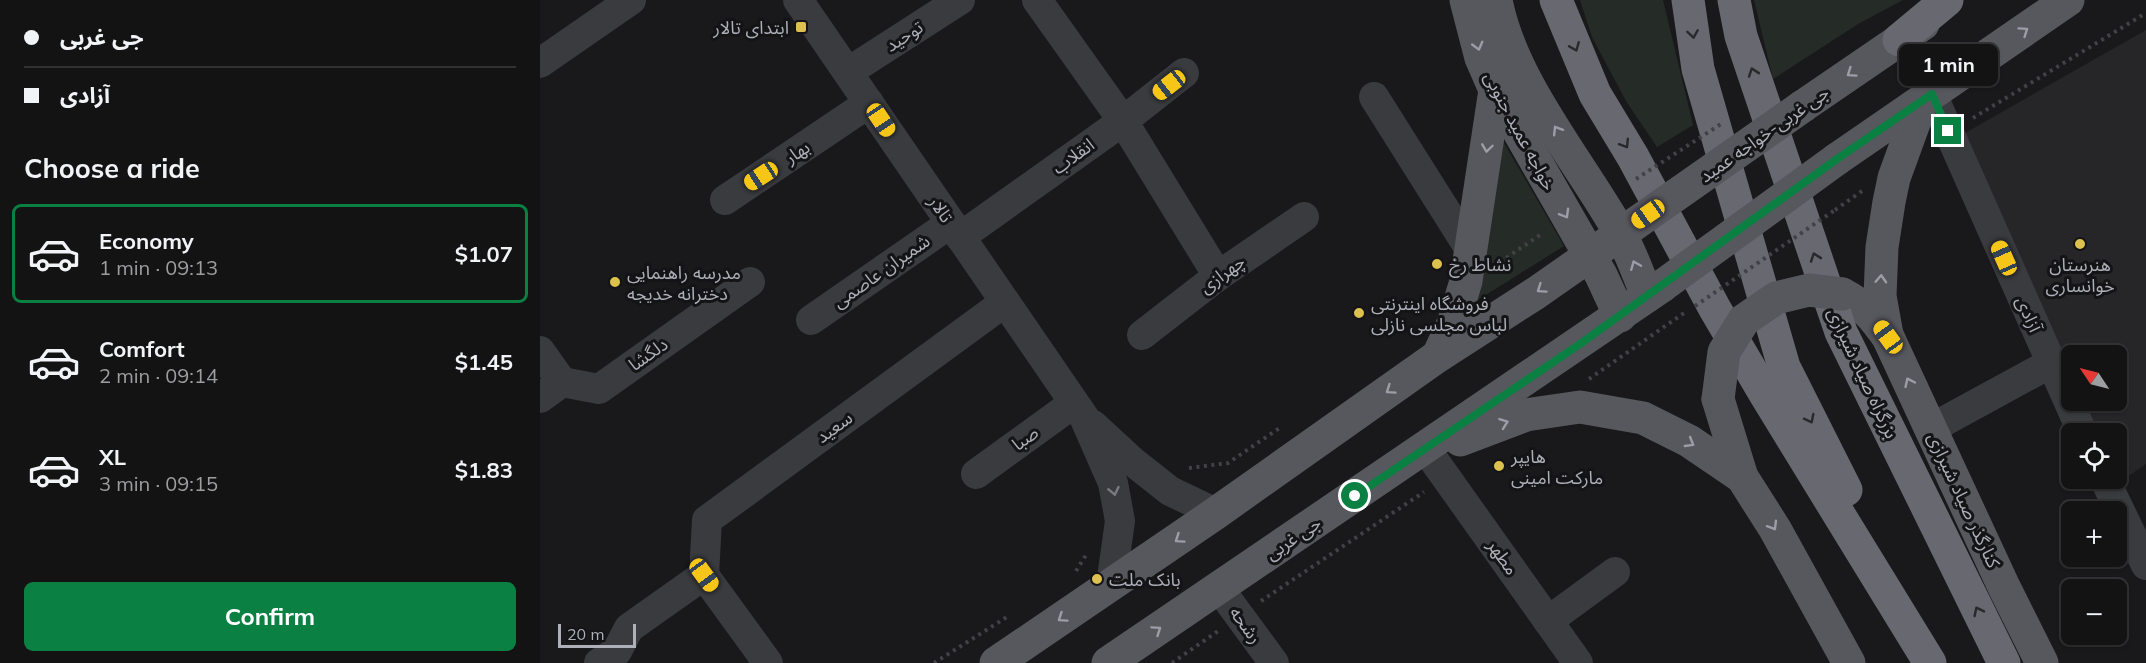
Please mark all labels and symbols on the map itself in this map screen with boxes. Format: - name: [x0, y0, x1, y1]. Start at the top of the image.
- street label: توحید: [881, 15, 927, 57]
- place label: ابتدای تالار: [712, 16, 789, 39]
- marker: ابتدای تالار: [794, 20, 808, 34]
- one-way arrow: [2018, 27, 2029, 38]
- one-way arrow: [1687, 30, 1699, 39]
- one-way arrow: [1471, 40, 1483, 51]
- one-way arrow: [1568, 41, 1580, 52]
- callout: 1 min: [1898, 44, 1998, 86]
- one-way arrow: [1847, 66, 1858, 77]
- car: [1149, 67, 1189, 103]
- one-way arrow: [1748, 67, 1761, 78]
- street label: خواجه عمید جنوبی: [1479, 68, 1561, 194]
- street label: جی غربی-خواجه عمید: [1695, 81, 1833, 187]
- car: [863, 100, 899, 140]
- route end: [1934, 117, 1961, 144]
- one-way arrow: [1553, 126, 1564, 137]
- street label: انقلاب: [1047, 133, 1099, 179]
- street label: بهار: [779, 135, 814, 169]
- one-way arrow: [1618, 138, 1630, 148]
- one-way arrow: [1481, 143, 1493, 153]
- car: [741, 159, 781, 193]
- street label: تالار: [923, 190, 958, 227]
- car: [1628, 196, 1668, 232]
- one-way arrow: [1558, 208, 1569, 218]
- street label: شمیران عاصمی: [828, 229, 934, 313]
- marker: هنرستان خوانساری: [2073, 237, 2087, 251]
- car: [1988, 238, 2020, 278]
- street label: چهرازی: [1195, 250, 1249, 298]
- one-way arrow: [1810, 252, 1823, 263]
- place label: نشاط رخ: [1449, 253, 1511, 278]
- place label: هنرستان خوانساری: [2045, 253, 2115, 297]
- marker: نشاط رخ: [1430, 257, 1444, 271]
- one-way arrow: [1630, 260, 1642, 271]
- place label: مدرسه راهنمایی دخترانه خدیجه: [627, 261, 741, 305]
- one-way arrow: [1874, 274, 1887, 283]
- marker: مدرسه راهنمایی دخترانه خدیجه: [608, 275, 622, 289]
- one-way arrow: [1536, 282, 1547, 293]
- place label: فروشگاه اینترنتی لباس مجلسی نازلی: [1371, 292, 1507, 336]
- street label: آزادی: [2011, 292, 2047, 336]
- street label: بزرگراه صیاد شیرازی: [1823, 304, 1903, 442]
- marker: فروشگاه اینترنتی لباس مجلسی نازلی: [1352, 306, 1366, 320]
- car: [1870, 317, 1906, 357]
- street label: دلگشا: [624, 332, 672, 376]
- north arrow: [2061, 345, 2127, 411]
- one-way arrow: [1904, 378, 1916, 389]
- one-way arrow: [1386, 383, 1397, 394]
- street label: سعید: [811, 406, 857, 448]
- one-way arrow: [1803, 413, 1814, 423]
- one-way arrow: [1499, 418, 1509, 431]
- street label: صبا: [1007, 421, 1043, 455]
- street label: کنارگذر صیاد شیرازی: [1923, 429, 2006, 572]
- one-way arrow: [1684, 435, 1694, 447]
- place label: هایپر مارکت امینی: [1510, 445, 1603, 489]
- marker: هایپر مارکت امینی: [1492, 459, 1506, 473]
- route start: [1341, 482, 1368, 509]
- one-way arrow: [1107, 486, 1120, 496]
- street label: جی غربی: [1261, 511, 1325, 565]
- one-way arrow: [1766, 520, 1778, 530]
- one-way arrow: [1175, 532, 1186, 543]
- street label: مطهر: [1482, 534, 1523, 579]
- car: [686, 555, 722, 595]
- place label: بانک ملت: [1109, 568, 1181, 591]
- marker: بانک ملت: [1090, 572, 1104, 586]
- street label: رشحه: [1225, 602, 1267, 648]
- one-way arrow: [1974, 606, 1986, 617]
- one-way arrow: [1058, 611, 1069, 622]
- scale bar: [558, 621, 636, 648]
- one-way arrow: [1150, 626, 1161, 637]

